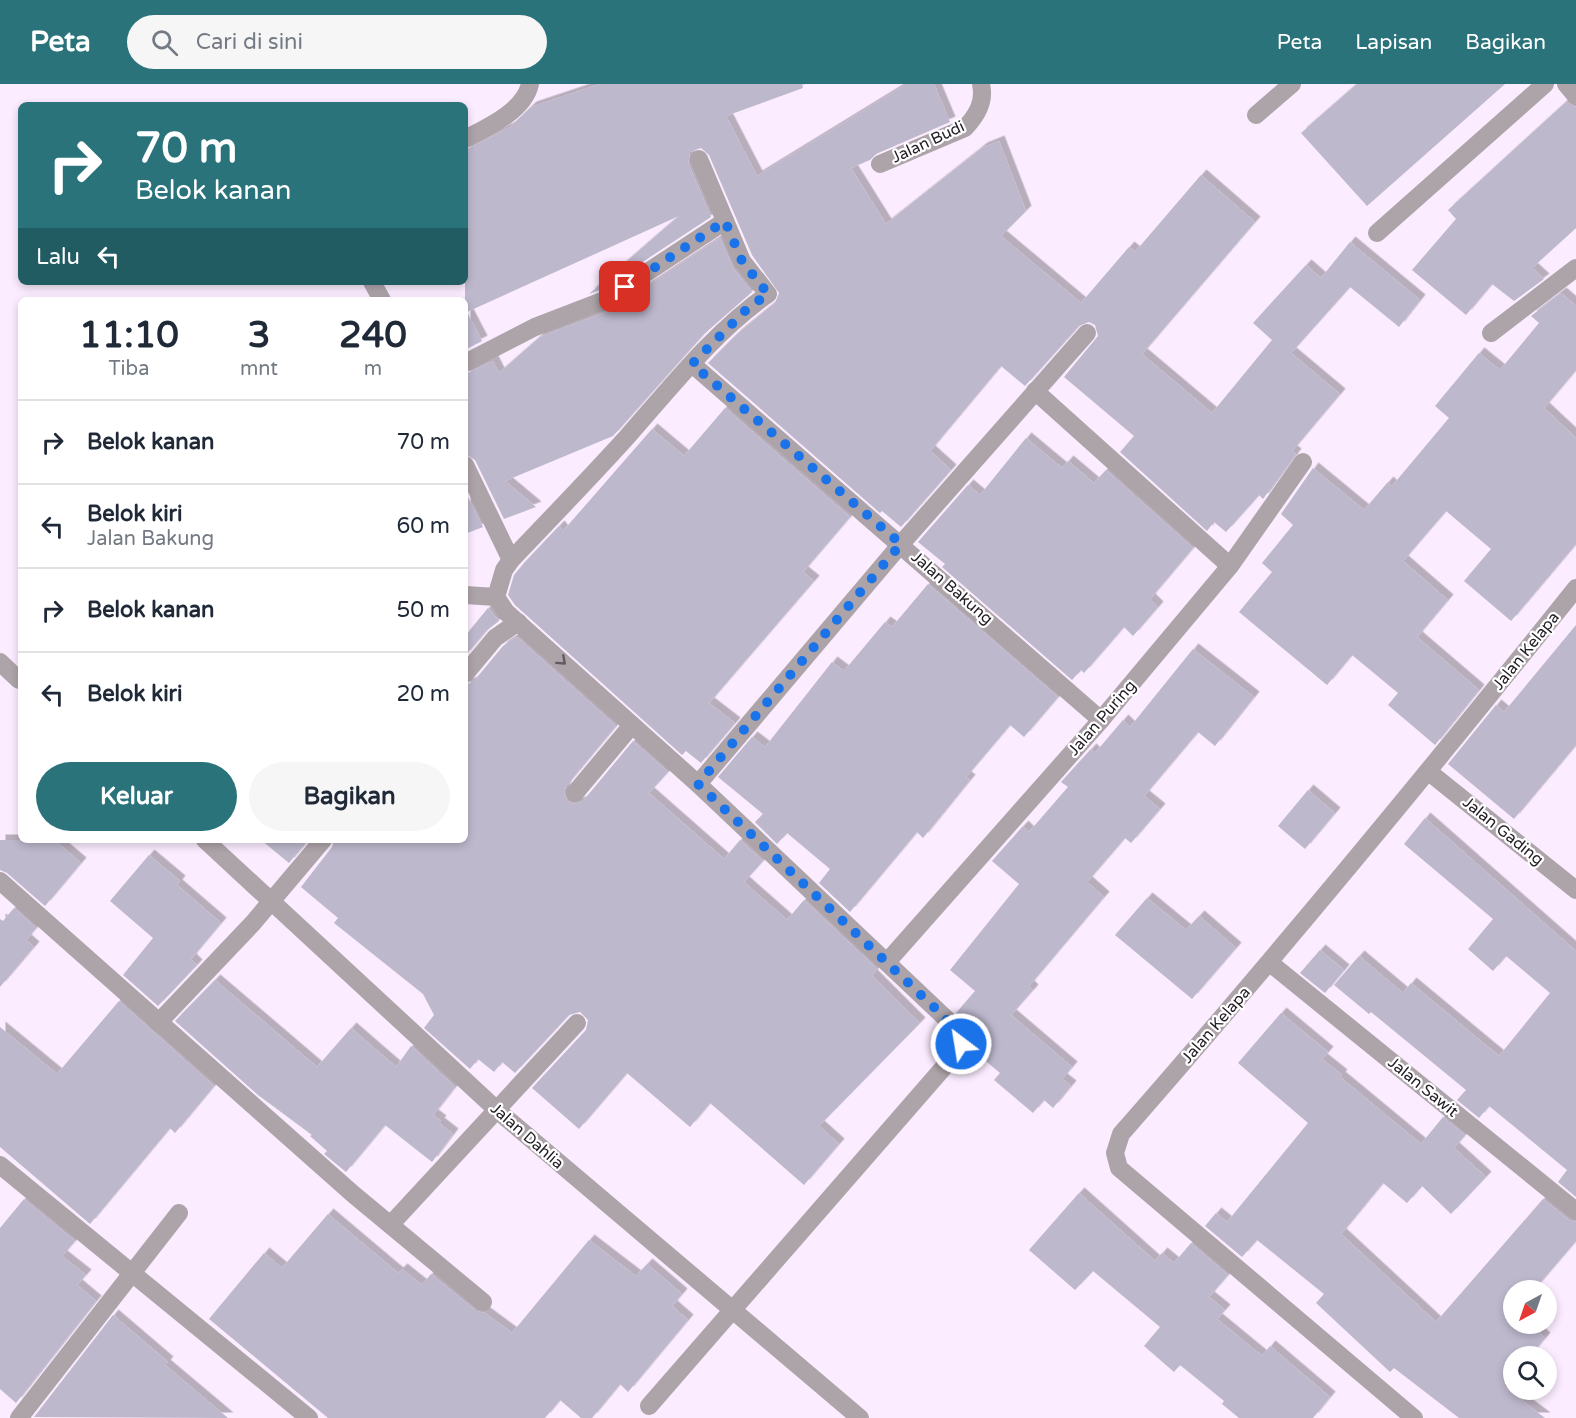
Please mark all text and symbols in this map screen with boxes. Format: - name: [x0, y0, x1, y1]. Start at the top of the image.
- search box: [127, 15, 547, 69]
- text: Peta: [30, 25, 91, 59]
- icon: search: [148, 26, 181, 59]
- text: Cari di sini: [196, 29, 303, 55]
- text: Peta: [1277, 30, 1322, 55]
- text: Lapisan: [1355, 30, 1432, 55]
- text: Bagikan: [1465, 30, 1546, 55]
- street label: Jalan Budi: [888, 116, 968, 168]
- text: 70 m: [135, 123, 237, 174]
- icon: right: [36, 126, 114, 204]
- text: Belok kanan: [135, 174, 291, 207]
- icon: left: [92, 240, 125, 273]
- text: Lalu: [36, 244, 80, 270]
- pin: [599, 261, 650, 312]
- icon: arrive: [608, 270, 641, 303]
- text: 11:10: [79, 314, 179, 357]
- text: 3: [248, 314, 270, 357]
- text: 240: [339, 314, 407, 357]
- text: Tiba: [109, 357, 149, 381]
- text: mnt: [240, 357, 278, 381]
- text: m: [364, 357, 382, 381]
- icon: right: [36, 426, 69, 459]
- text: Belok kanan: [87, 429, 214, 455]
- text: 70 m: [396, 429, 450, 455]
- text: Belok kiri: [87, 501, 183, 527]
- icon: left: [36, 510, 69, 543]
- text: 60 m: [396, 513, 450, 539]
- text: Jalan Bakung: [87, 527, 214, 551]
- street label: Jalan Bakung: [907, 547, 997, 629]
- icon: right: [36, 594, 69, 627]
- text: Belok kanan: [87, 597, 214, 623]
- text: 50 m: [396, 597, 450, 623]
- street label: Jalan Kelapa: [1488, 608, 1564, 694]
- one-way arrow: [555, 654, 565, 665]
- street label: Jalan Puring: [1064, 676, 1140, 760]
- icon: left: [36, 678, 69, 711]
- text: Belok kiri: [87, 681, 183, 707]
- text: 20 m: [396, 681, 450, 707]
- button: Keluar: [36, 762, 237, 831]
- button: Bagikan: [249, 762, 450, 831]
- street label: Jalan Gading: [1458, 792, 1548, 870]
- street label: Jalan Kelapa: [1177, 983, 1255, 1067]
- position arrow: [929, 1012, 993, 1076]
- street label: Jalan Sawit: [1384, 1053, 1462, 1121]
- street label: Jalan Dahlia: [486, 1099, 568, 1173]
- north arrow: [1503, 1280, 1557, 1334]
- map controls: [1503, 1280, 1557, 1400]
- button: search: [1503, 1346, 1557, 1400]

